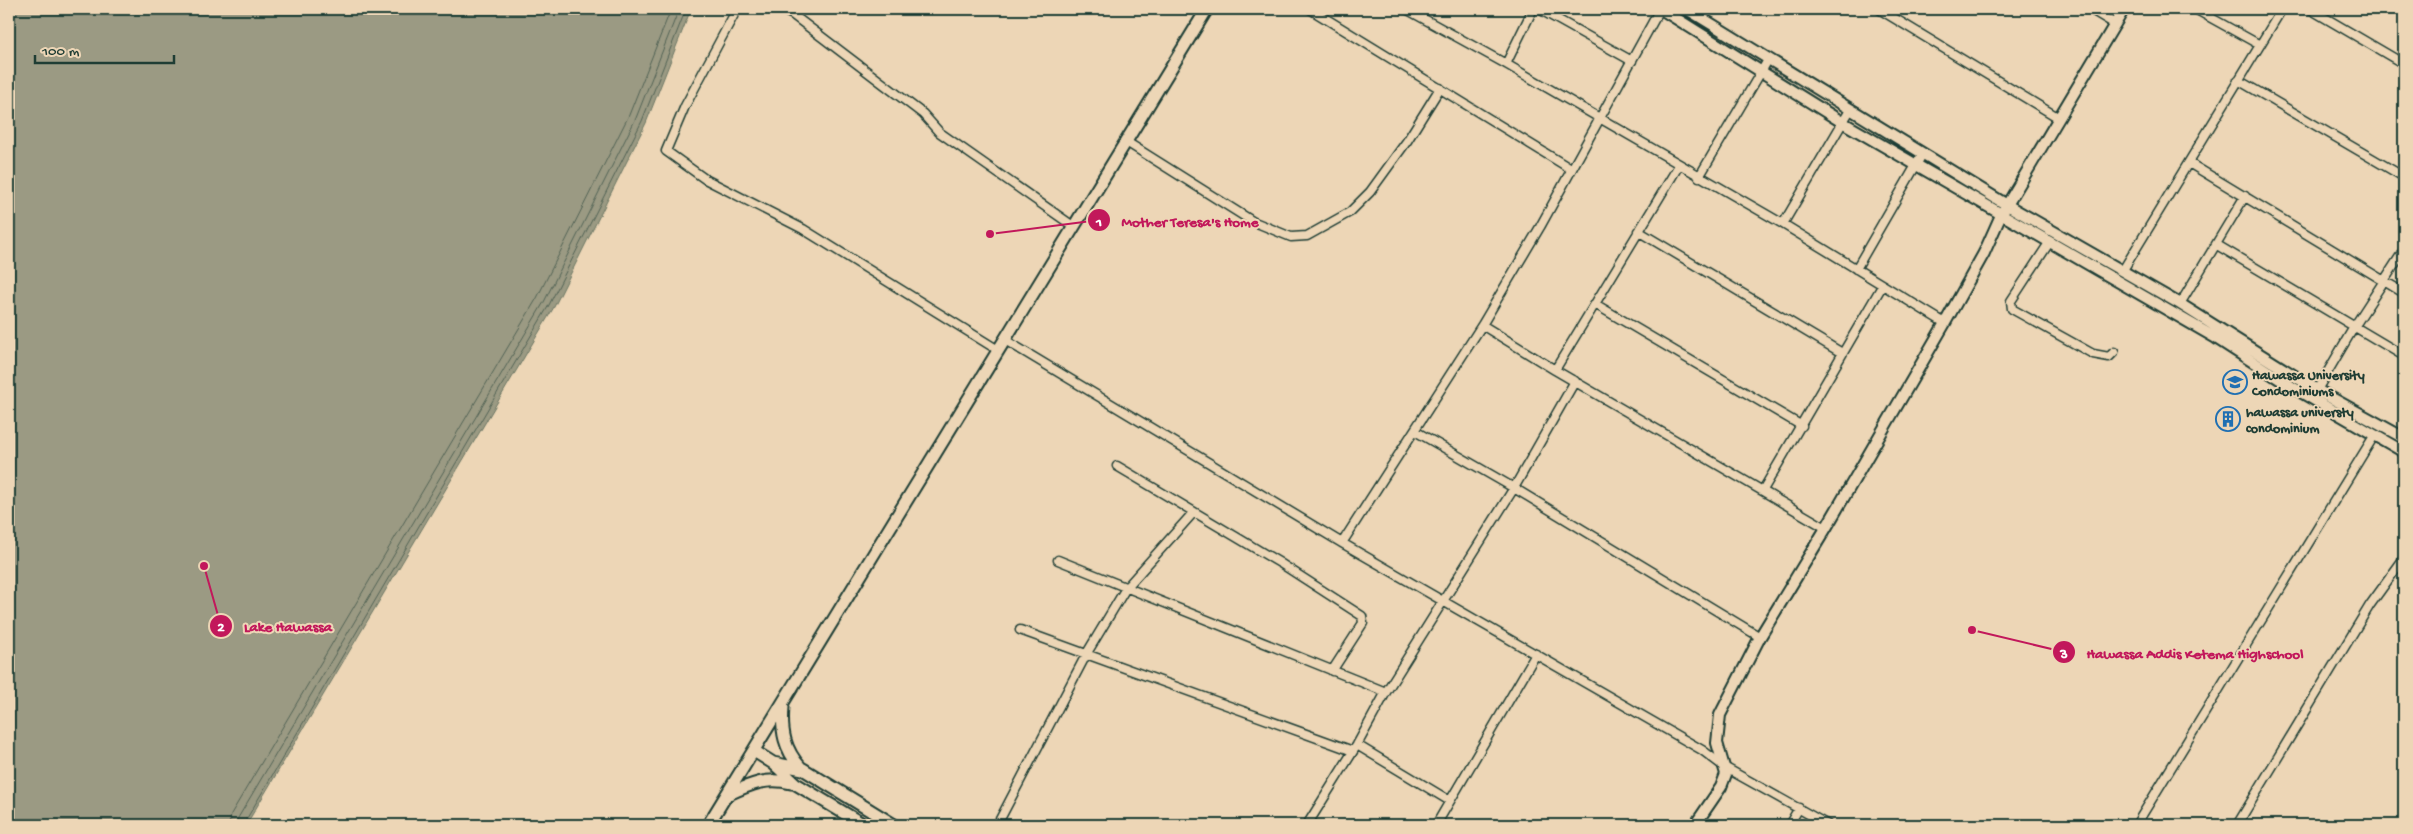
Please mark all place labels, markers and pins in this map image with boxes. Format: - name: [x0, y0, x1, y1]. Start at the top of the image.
- callout: Mother Teresa's Home: [1086, 205, 1268, 235]
- place label: Hawassa University Condominiums: [2251, 368, 2365, 401]
- school or university icon: Hawassa University Condominiums: [2222, 369, 2248, 395]
- place label: hawassa universty condominium: [2246, 405, 2354, 438]
- building icon: hawassa universty condominium: [2215, 406, 2241, 432]
- callout: Lake Hawassa: [209, 611, 342, 641]
- callout: Hawassa Addis Ketema Highschool: [2052, 637, 2314, 667]

